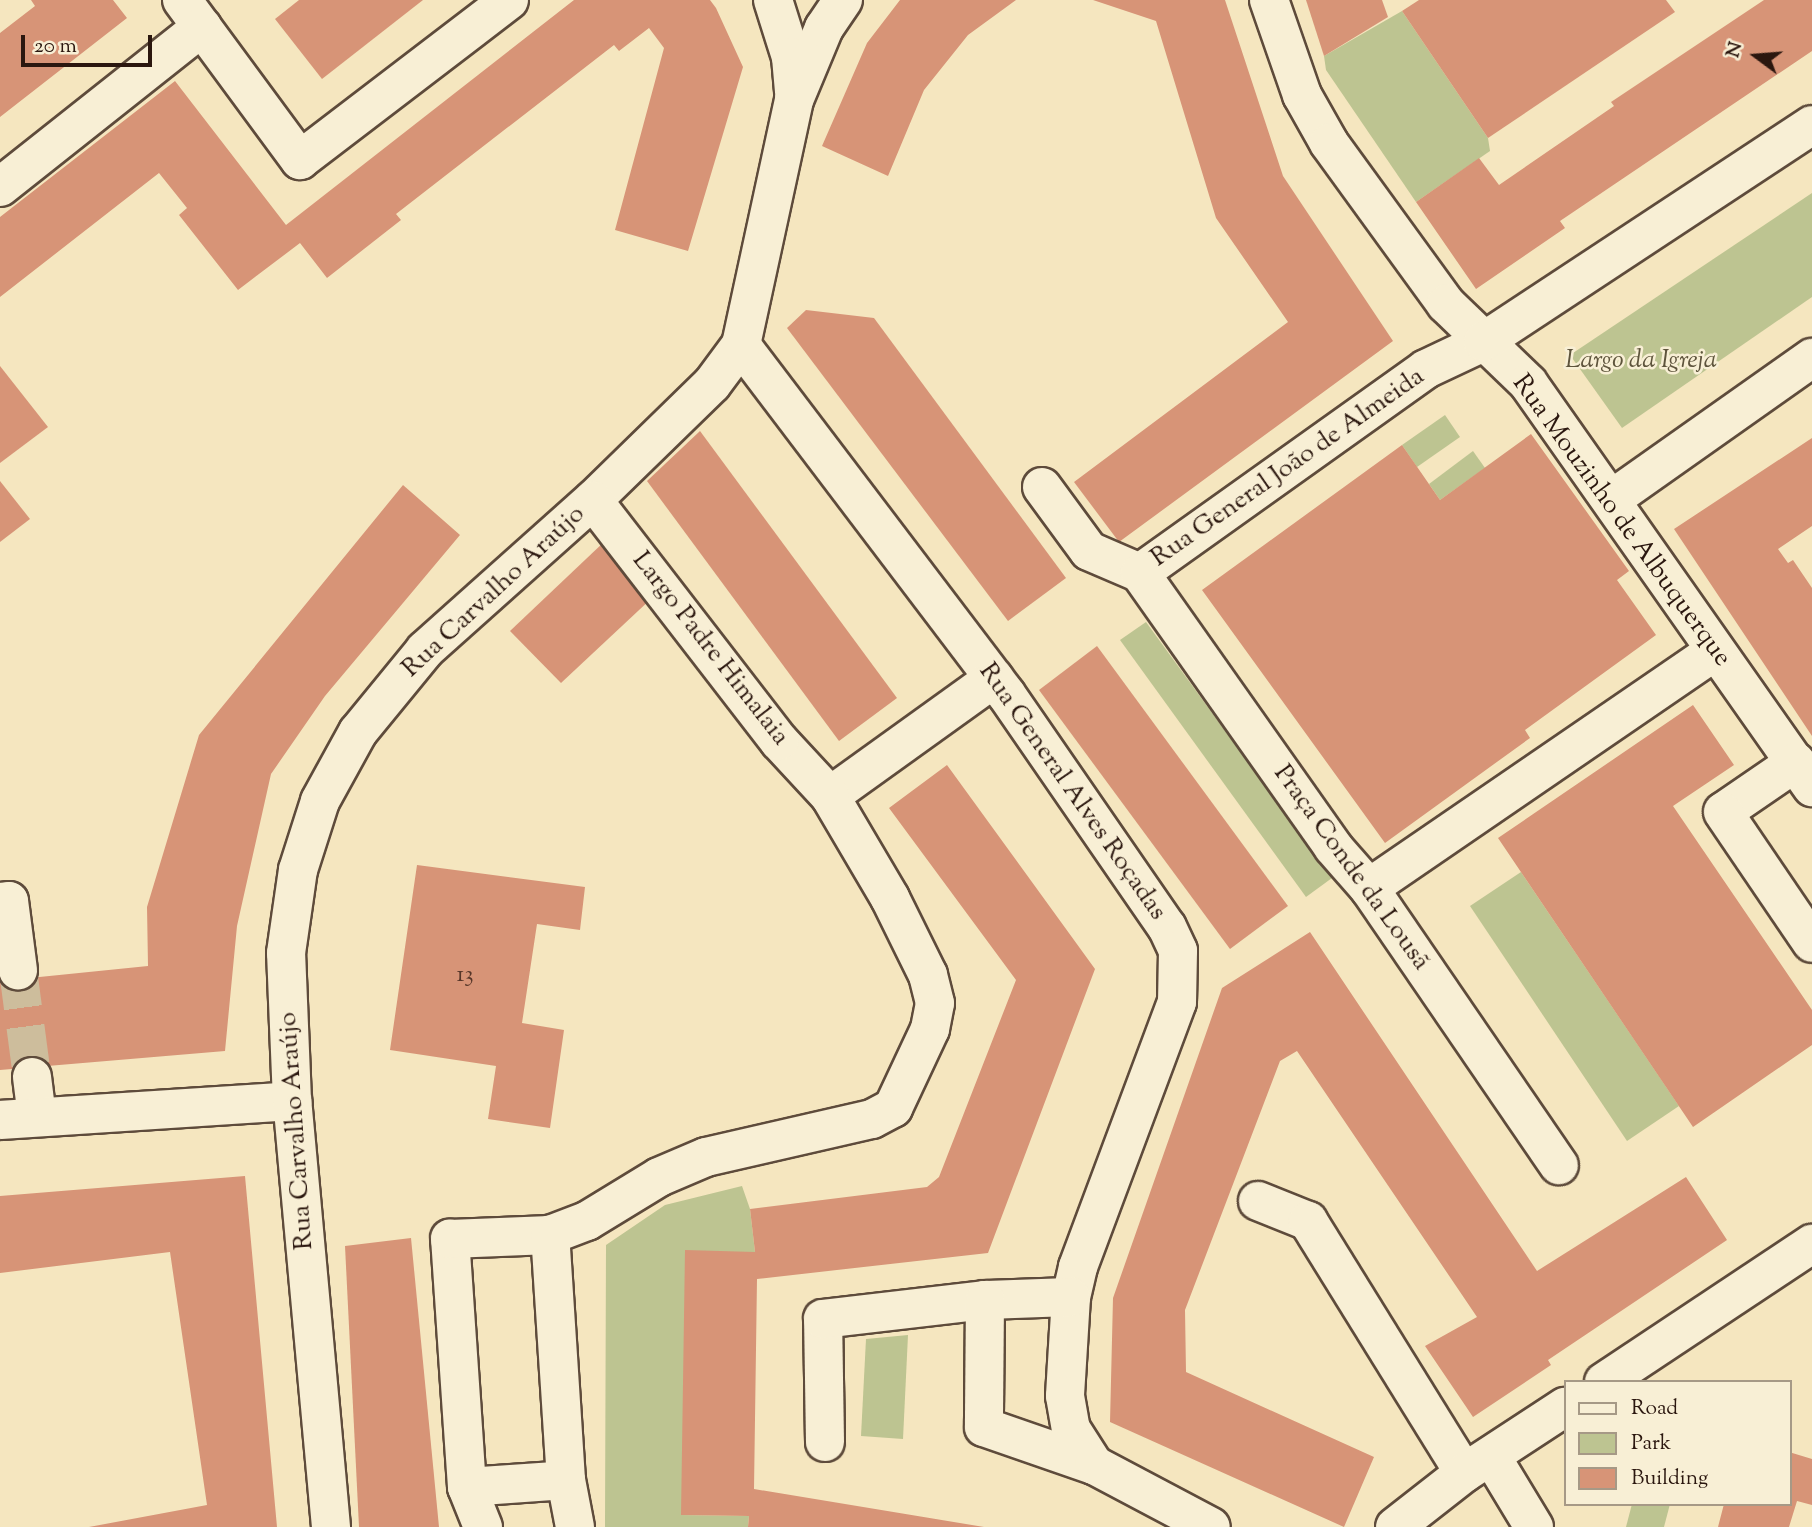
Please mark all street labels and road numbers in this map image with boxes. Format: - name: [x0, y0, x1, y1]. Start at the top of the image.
- street label: Rua General João de Almeida: [1145, 362, 1431, 574]
- street label: Rua Mouzinho de Albuquerque: [1505, 369, 1737, 673]
- street label: Rua Carvalho Araújo: [396, 499, 592, 685]
- street label: Largo Padre Himalaia: [625, 546, 795, 752]
- street label: Rua General Alves Roçadas: [971, 657, 1173, 927]
- street label: Praça Conde da Lousã: [1266, 759, 1436, 977]
- street label: Rua Carvalho Araújo: [273, 1011, 321, 1251]

